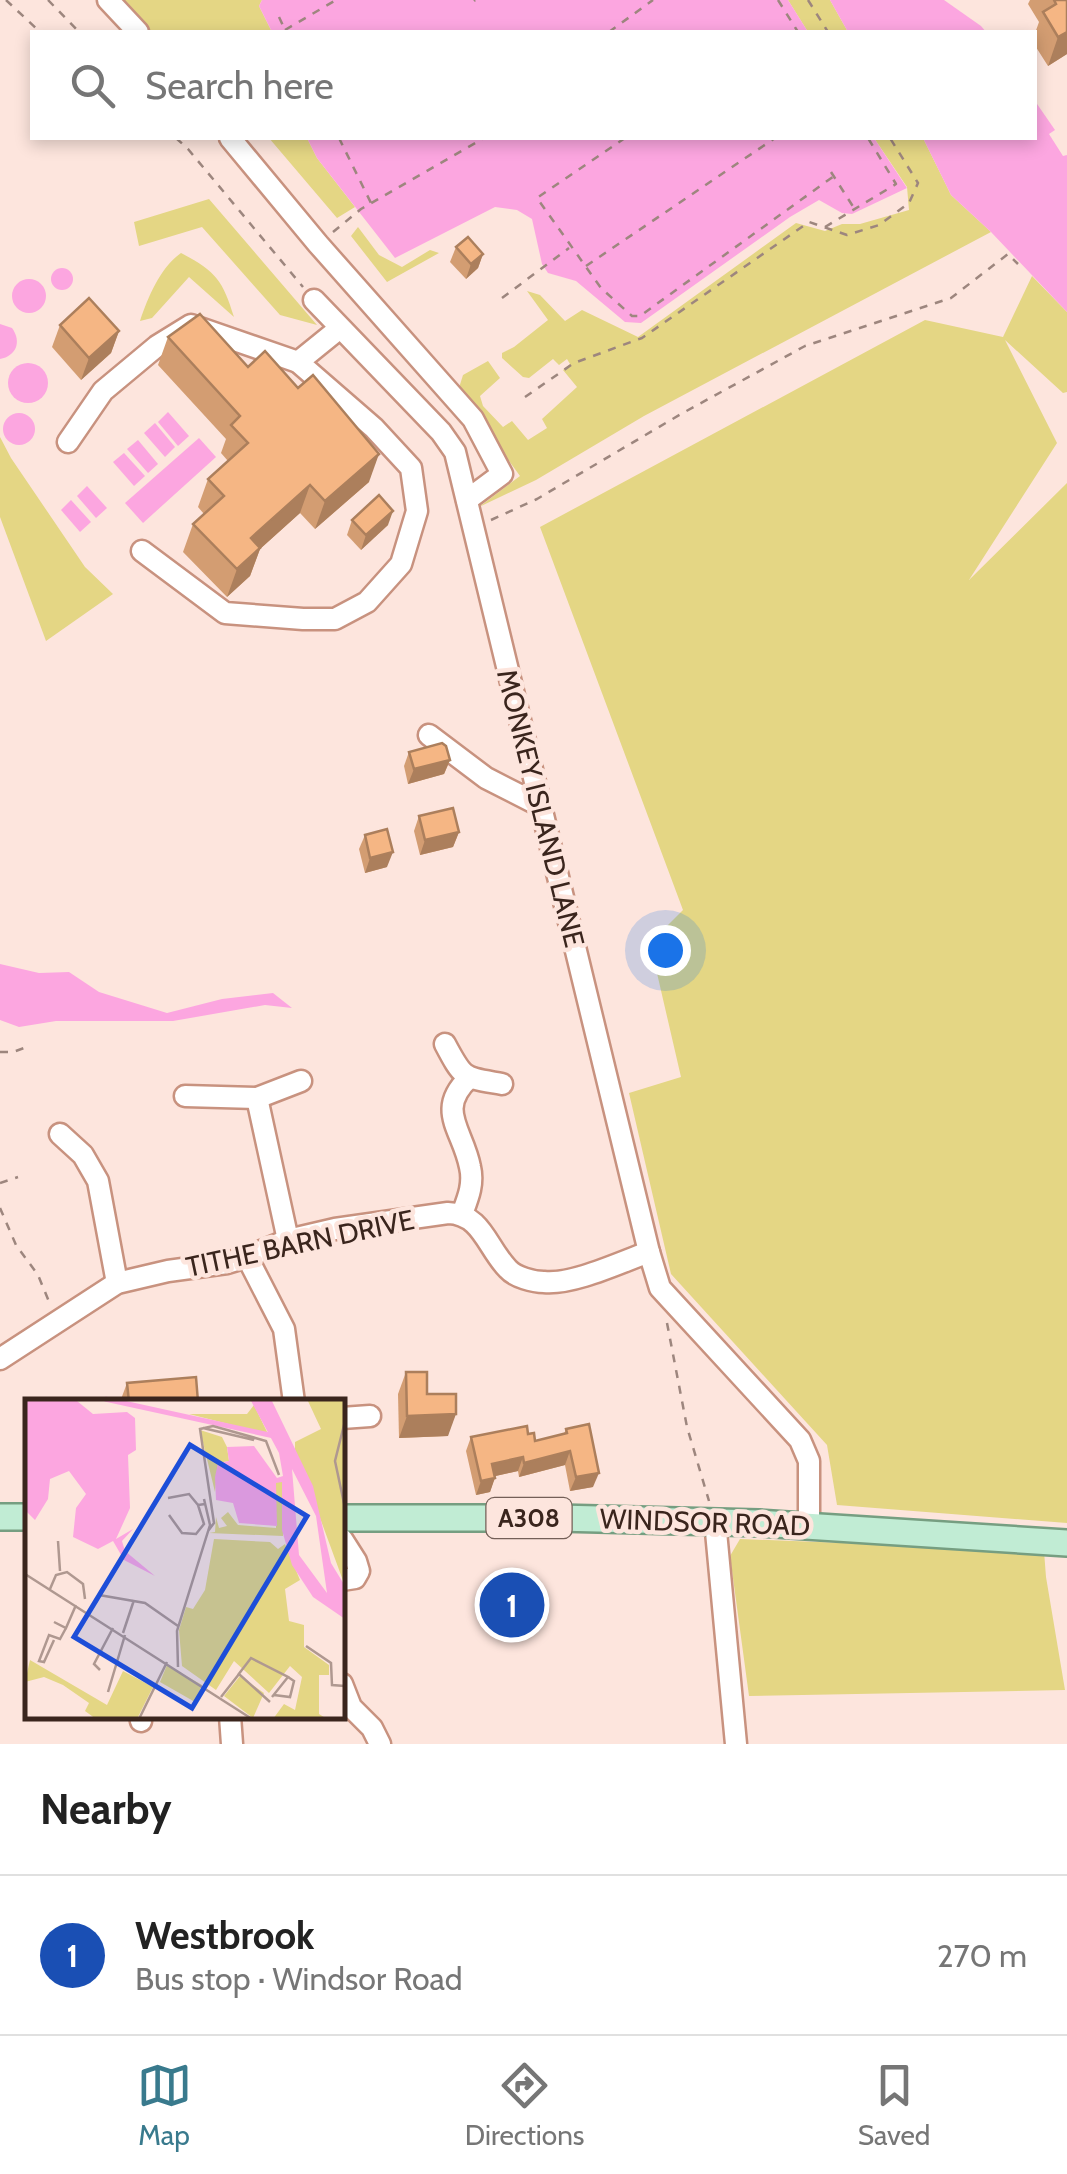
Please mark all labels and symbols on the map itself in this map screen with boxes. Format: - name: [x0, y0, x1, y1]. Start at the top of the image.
- street label: MONKEY ISLAND LANE: [490, 666, 592, 950]
- your location: [640, 925, 691, 976]
- street label: TITHE BARN DRIVE: [183, 1202, 417, 1284]
- inset map: [25, 1399, 345, 1719]
- road number: A308: [486, 1498, 572, 1538]
- street label: WINDSOR ROAD: [599, 1501, 811, 1543]
- pin: 1: [480, 1568, 544, 1642]

